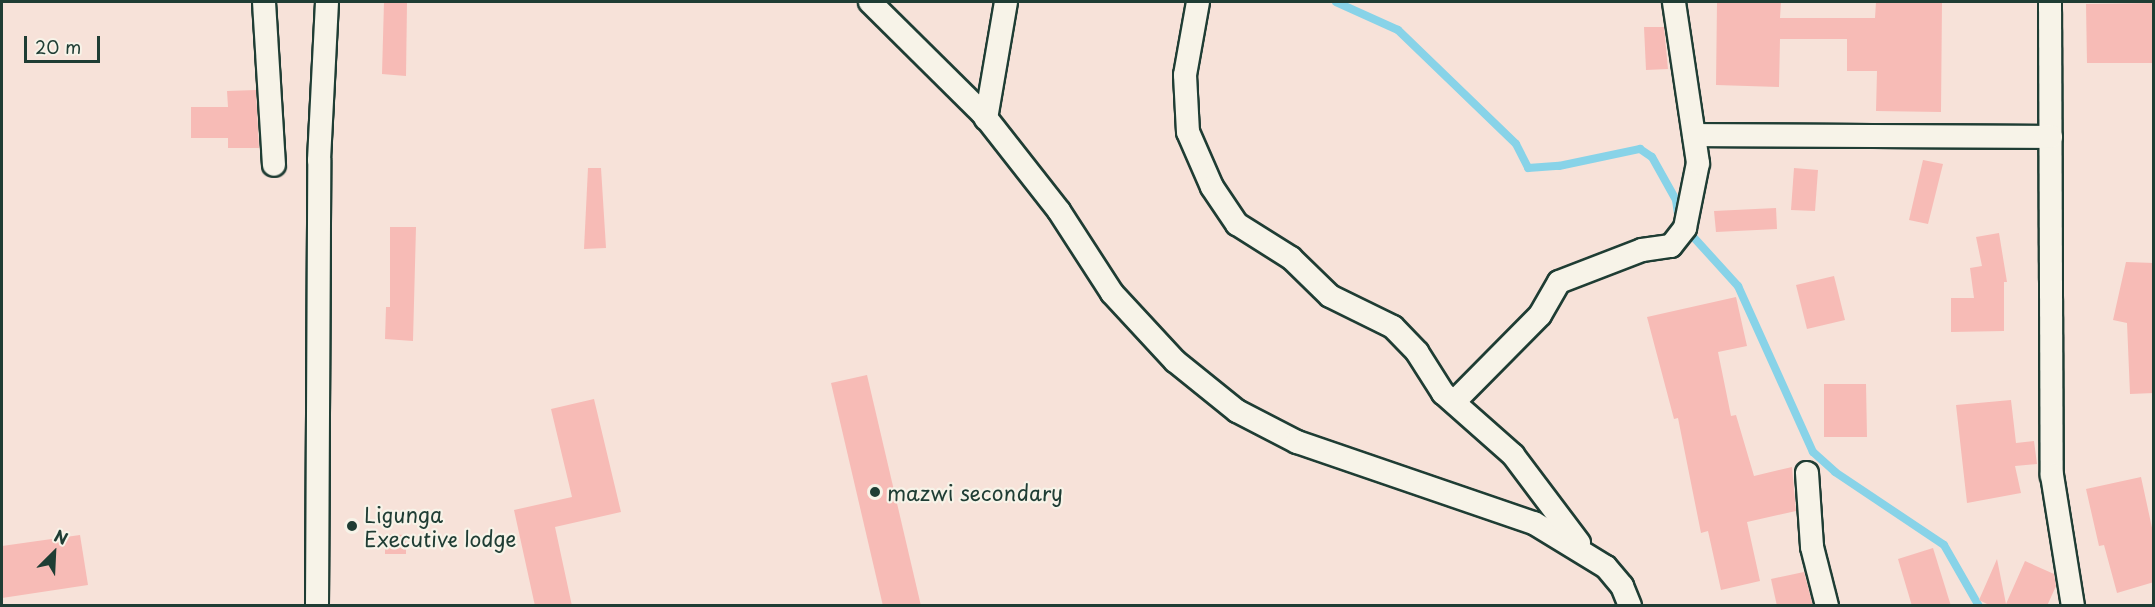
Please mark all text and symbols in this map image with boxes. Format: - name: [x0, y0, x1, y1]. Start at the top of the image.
- scale bar: [27, 24, 104, 62]
- text: 20 m: [35, 33, 81, 60]
- place label: mazwi secondary: [887, 479, 1062, 505]
- marker: mazwi secondary: [868, 485, 882, 499]
- place label: Ligunga Executive lodge: [364, 501, 518, 551]
- marker: Ligunga Executive lodge: [345, 519, 359, 533]
- north arrow: [24, 523, 84, 583]
- text: N: [51, 523, 72, 550]

